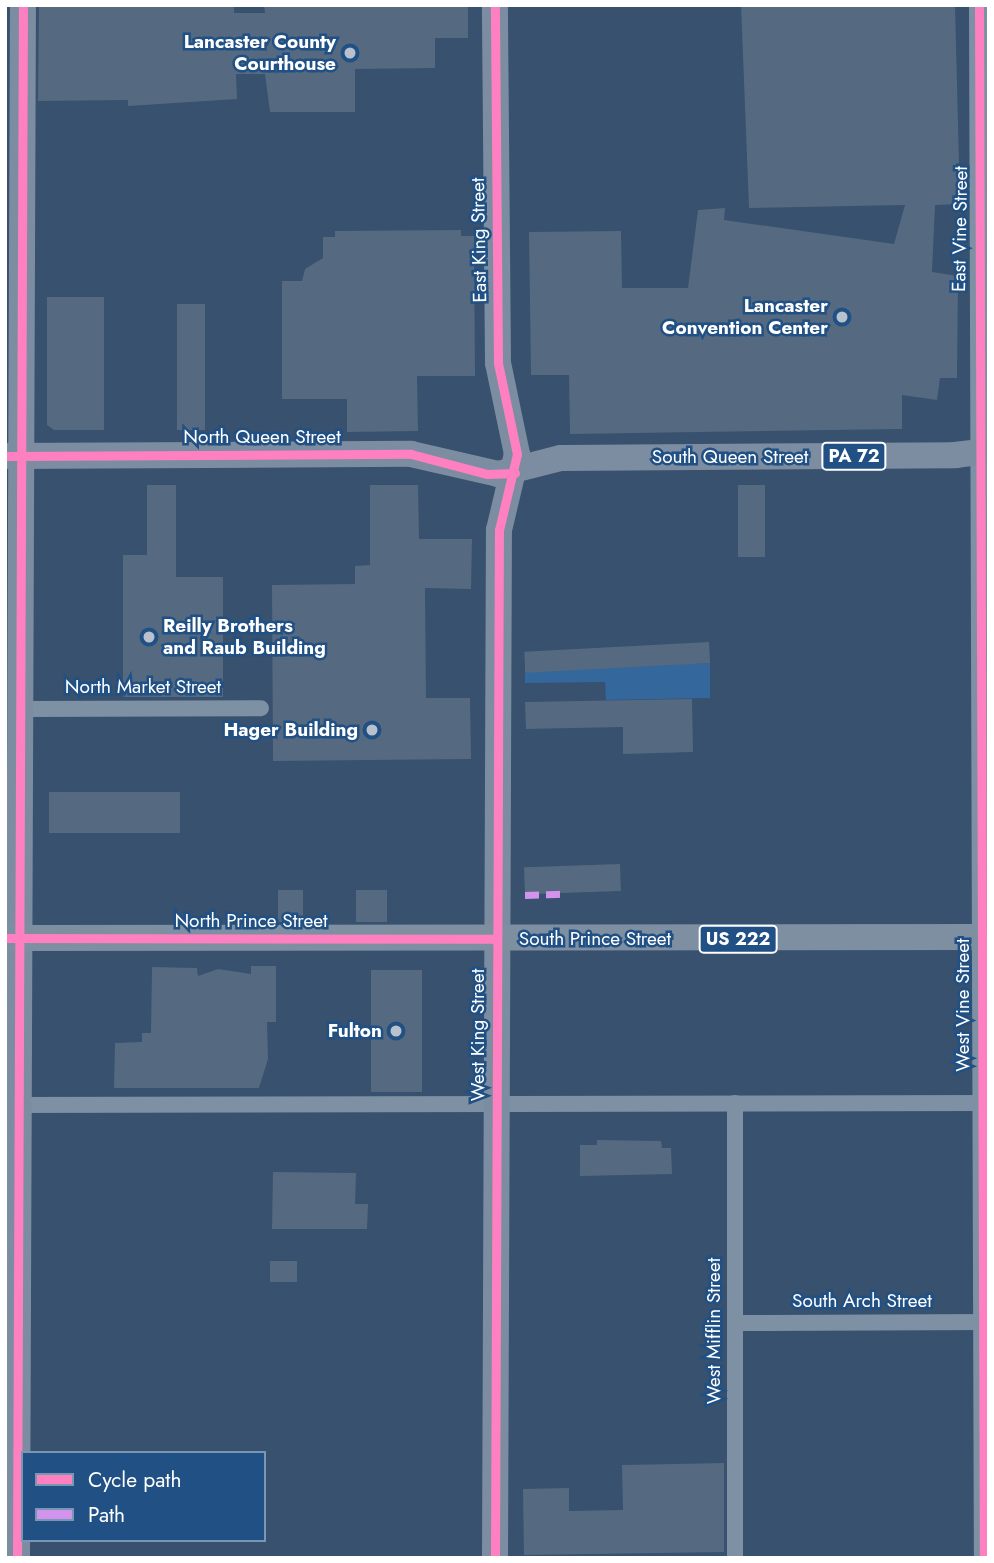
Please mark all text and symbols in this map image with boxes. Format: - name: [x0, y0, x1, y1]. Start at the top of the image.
- place label: Lancaster County Courthouse: [184, 31, 336, 75]
- marker: Lancaster County Courthouse: [342, 45, 358, 61]
- street label: East Vine Street: [948, 166, 972, 292]
- street label: East King Street: [467, 177, 491, 303]
- place label: Lancaster Convention Center: [662, 295, 828, 339]
- marker: Lancaster Convention Center: [834, 309, 850, 325]
- street label: North Queen Street: [183, 426, 341, 448]
- road number: PA 72: [821, 442, 887, 470]
- street label: South Queen Street: [652, 446, 808, 468]
- place label: Reilly Brothers and Raub Building: [163, 615, 326, 659]
- marker: Reilly Brothers and Raub Building: [141, 629, 157, 645]
- street label: North Market Street: [65, 676, 221, 698]
- place label: Hager Building: [223, 719, 358, 741]
- marker: Hager Building: [364, 722, 380, 738]
- street label: North Prince Street: [174, 910, 328, 932]
- road number: US 222: [698, 924, 778, 954]
- street label: South Prince Street: [519, 928, 671, 950]
- street label: West Vine Street: [952, 938, 974, 1072]
- street label: West King Street: [467, 969, 489, 1101]
- place label: Fulton: [328, 1020, 382, 1042]
- marker: Fulton: [388, 1023, 404, 1039]
- street label: West Mifflin Street: [703, 1258, 725, 1404]
- street label: South Arch Street: [792, 1290, 932, 1312]
- legend: [21, 1451, 266, 1542]
- text: Cycle path: [88, 1465, 181, 1495]
- text: Path: [88, 1500, 125, 1530]

